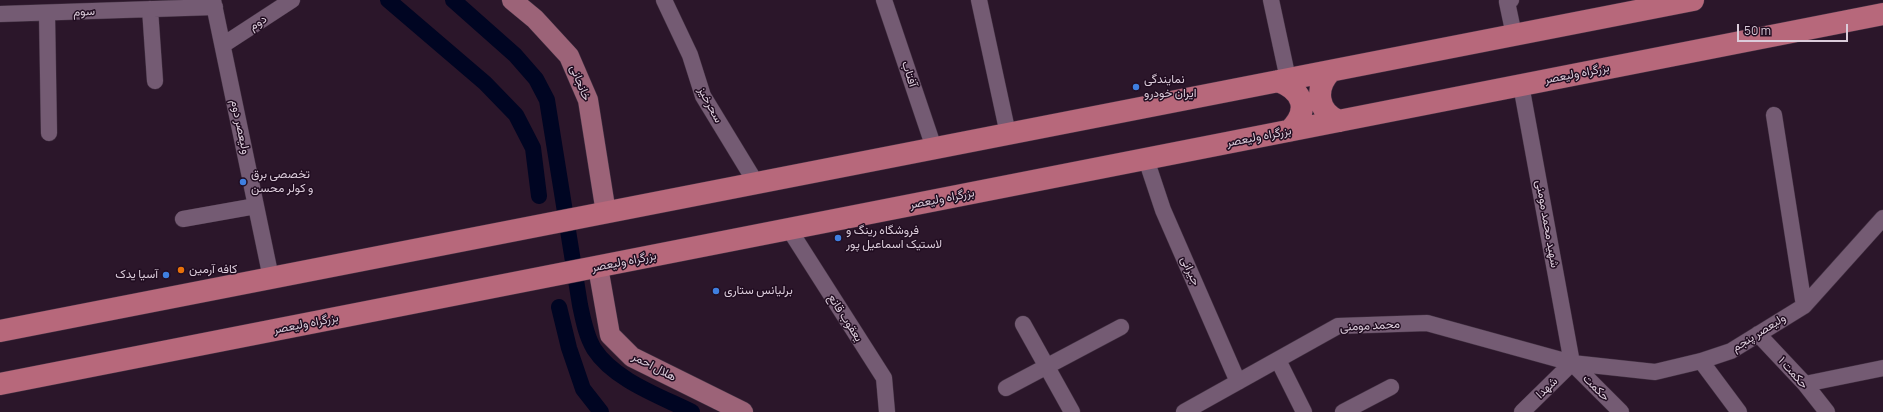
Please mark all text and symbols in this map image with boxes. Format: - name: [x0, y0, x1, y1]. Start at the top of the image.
- street label: سوم: [73, 4, 95, 20]
- street label: دوم: [246, 12, 270, 34]
- scale bar: [1739, 16, 1850, 42]
- text: 50 m: [1744, 22, 1771, 39]
- street label: آفتاب: [898, 59, 920, 89]
- street label: بزرگراه ولیعصر: [1543, 61, 1611, 87]
- street label: خانجانی: [566, 63, 594, 103]
- place label: نمایندگی ایران خودرو: [1144, 73, 1196, 101]
- marker: نمایندگی ایران خودرو: [1131, 82, 1141, 92]
- street label: سحرخیز: [695, 85, 725, 125]
- street label: ولیعصر دوم: [227, 98, 253, 156]
- street label: بزرگراه ولیعصر: [1225, 124, 1293, 150]
- place label: تخصصی برق و کولر محسن: [251, 168, 313, 196]
- marker: تخصصی برق و کولر محسن: [238, 177, 248, 187]
- street label: شهید محمد مومنی: [1532, 179, 1562, 269]
- street label: بزرگراه ولیعصر: [908, 186, 976, 212]
- place label: فروشگاه رینگ و لاستیک اسماعیل پور: [846, 224, 942, 252]
- marker: فروشگاه رینگ و لاستیک اسماعیل پور: [833, 233, 843, 243]
- street label: بزرگراه ولیعصر: [590, 249, 658, 275]
- street label: جیرانی: [1177, 254, 1203, 288]
- place label: کافه آرمین: [189, 263, 237, 277]
- marker: کافه آرمین: [176, 265, 186, 275]
- place label: آسیا یدک: [115, 268, 158, 282]
- marker: آسیا یدک: [161, 270, 171, 280]
- place label: برلیانس ستاری: [724, 284, 793, 298]
- marker: برلیانس ستاری: [711, 286, 721, 296]
- street label: یعقوب قانع: [824, 291, 866, 345]
- street label: بزرگراه ولیعصر: [272, 311, 340, 337]
- street label: ولیعصر پنجم: [1729, 311, 1789, 355]
- street label: محمد مومنی: [1340, 317, 1400, 335]
- street label: هلال احمر: [629, 349, 679, 385]
- street label: حکمت ۱: [1775, 354, 1811, 392]
- street label: حکمت: [1580, 372, 1612, 404]
- street label: شهدا: [1533, 374, 1561, 402]

